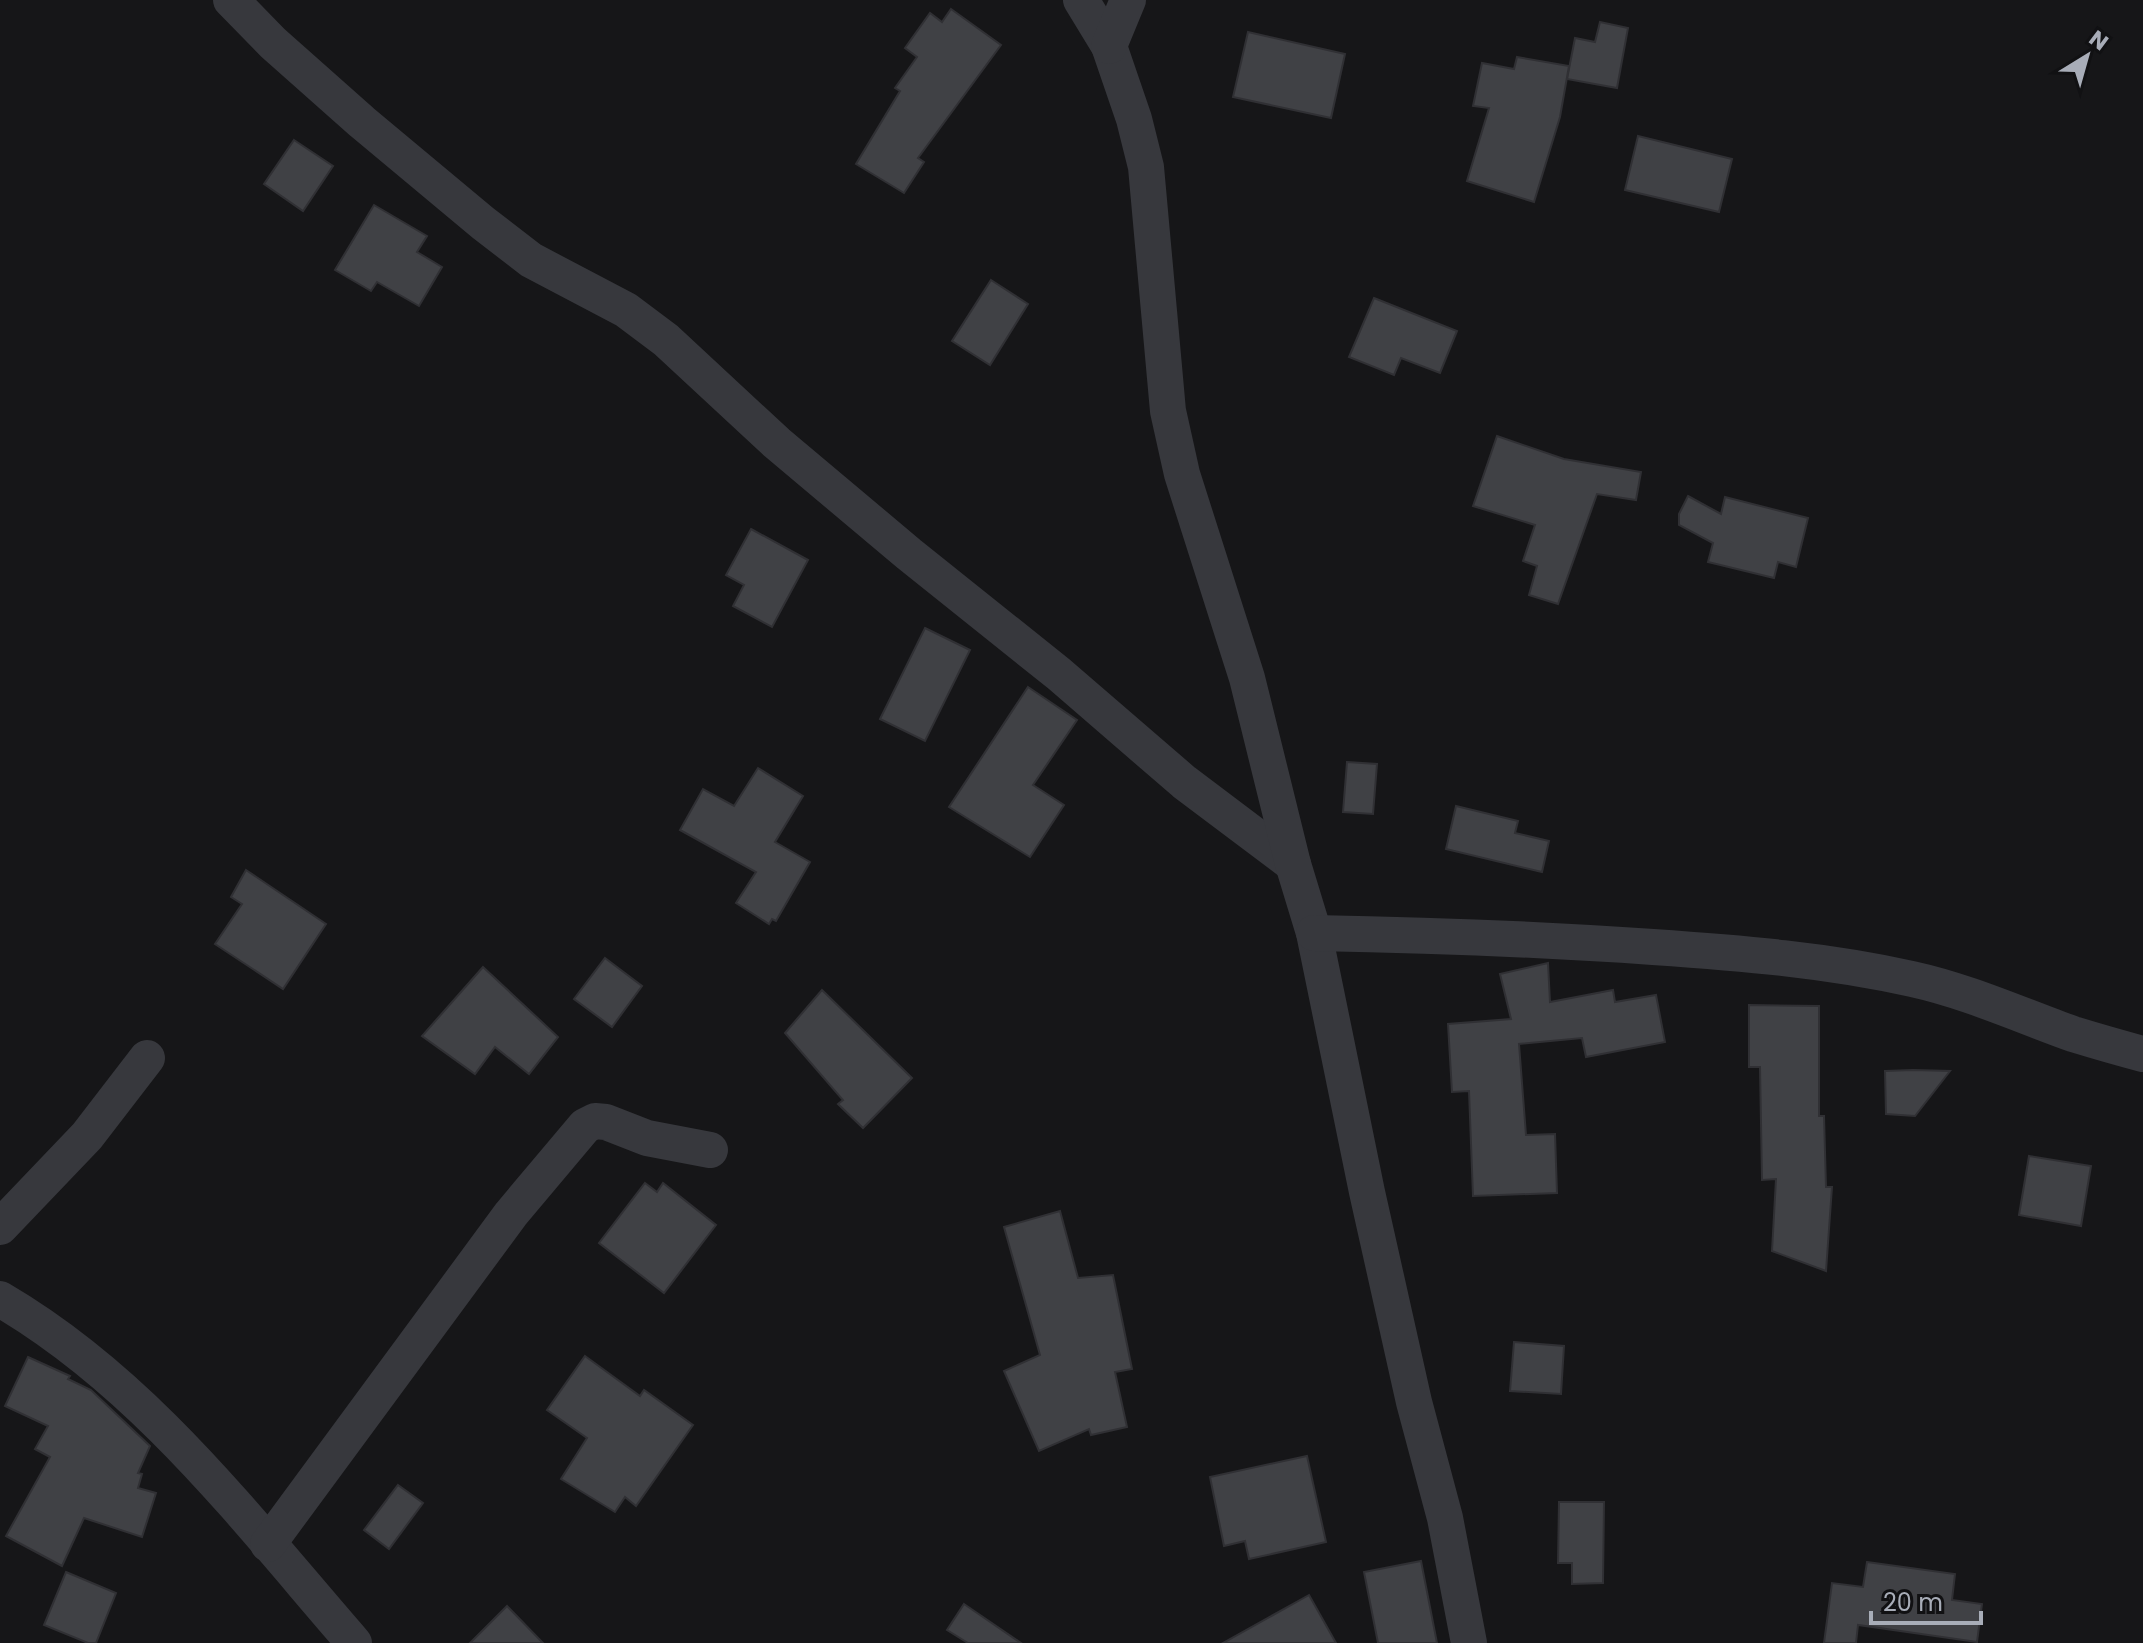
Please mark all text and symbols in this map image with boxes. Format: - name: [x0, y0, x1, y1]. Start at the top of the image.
- north arrow: [2047, 16, 2127, 96]
- text: N: [2083, 23, 2115, 58]
- scale bar: [1871, 1575, 1981, 1625]
- text: 20 m: [1883, 1586, 1943, 1619]

